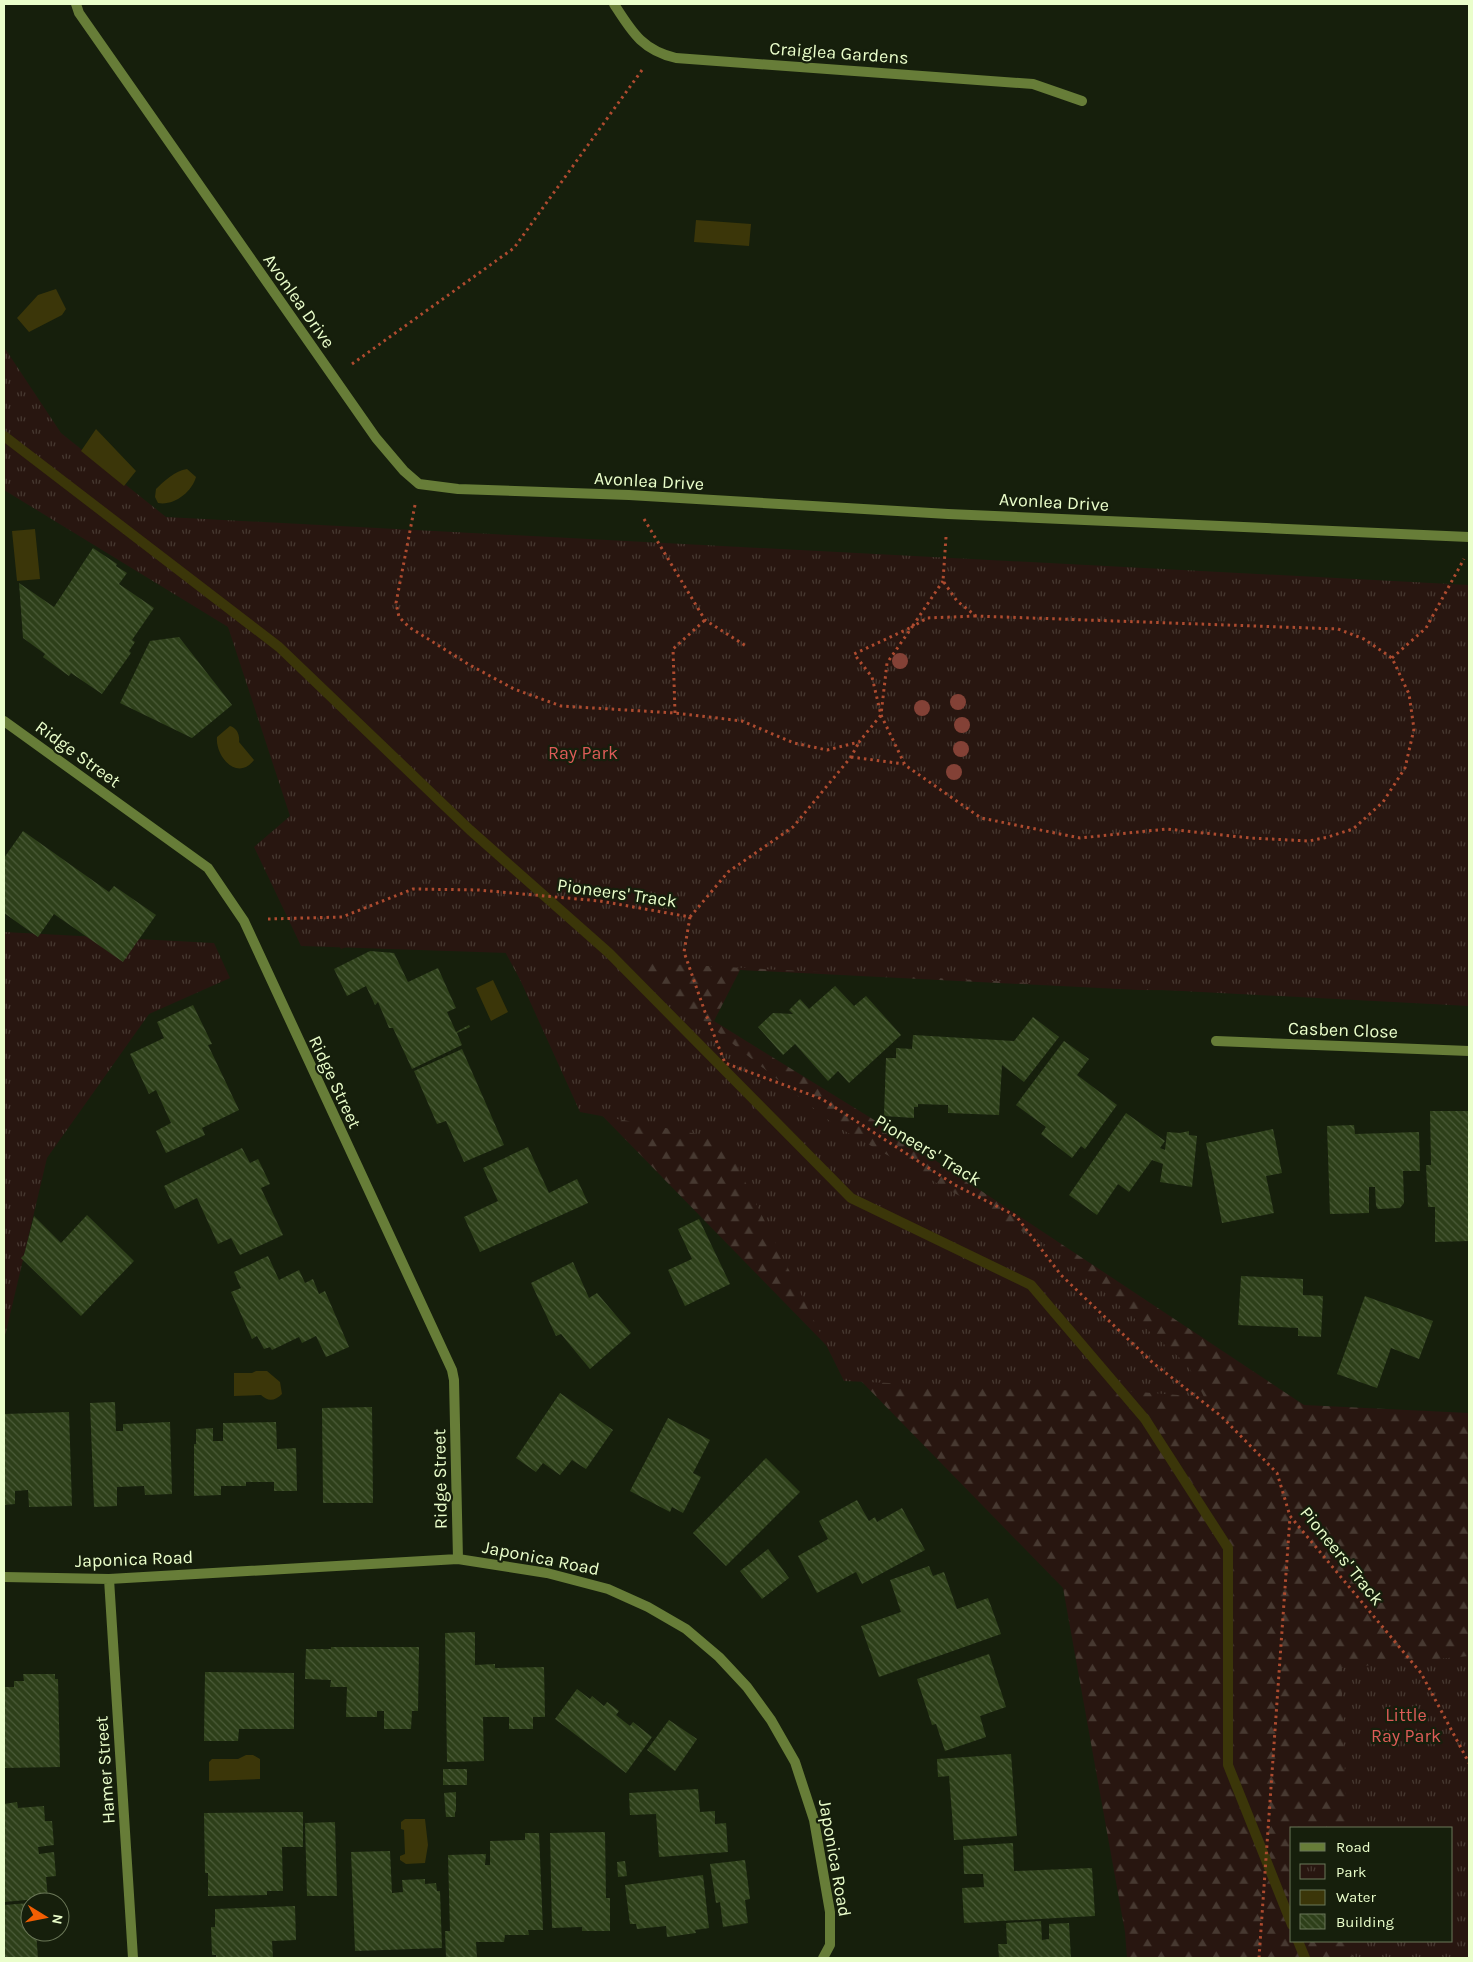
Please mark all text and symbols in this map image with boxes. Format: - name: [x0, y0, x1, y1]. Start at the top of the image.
- street label: Craiglea Gardens: [769, 37, 909, 69]
- street label: Avonlea Drive: [258, 250, 340, 352]
- street label: Avonlea Drive: [593, 467, 705, 495]
- street label: Avonlea Drive: [998, 488, 1110, 516]
- street label: Ridge Street: [31, 716, 125, 792]
- park label: Ray Park: [548, 742, 618, 764]
- street label: Pioneers' Track: [556, 874, 678, 912]
- street label: Casben Close: [1288, 1017, 1398, 1043]
- street label: Ridge Street: [304, 1032, 366, 1132]
- street label: Pioneers' Track: [871, 1109, 985, 1191]
- street label: Ridge Street: [428, 1429, 452, 1529]
- street label: Pioneers' Track: [1295, 1502, 1389, 1610]
- street label: Japonica Road: [481, 1536, 601, 1580]
- street label: Japonica Road: [74, 1546, 194, 1572]
- park label: Little Ray Park: [1371, 1704, 1441, 1747]
- street label: Hamer Street: [90, 1715, 120, 1825]
- street label: Japonica Road: [814, 1798, 856, 1918]
- legend: [1290, 1827, 1453, 1942]
- text: Road: [1336, 1838, 1371, 1856]
- text: Park: [1336, 1863, 1366, 1881]
- text: Water: [1336, 1888, 1377, 1906]
- north arrow: [20, 1892, 70, 1942]
- text: N: [48, 1913, 67, 1926]
- text: Building: [1336, 1913, 1394, 1931]

